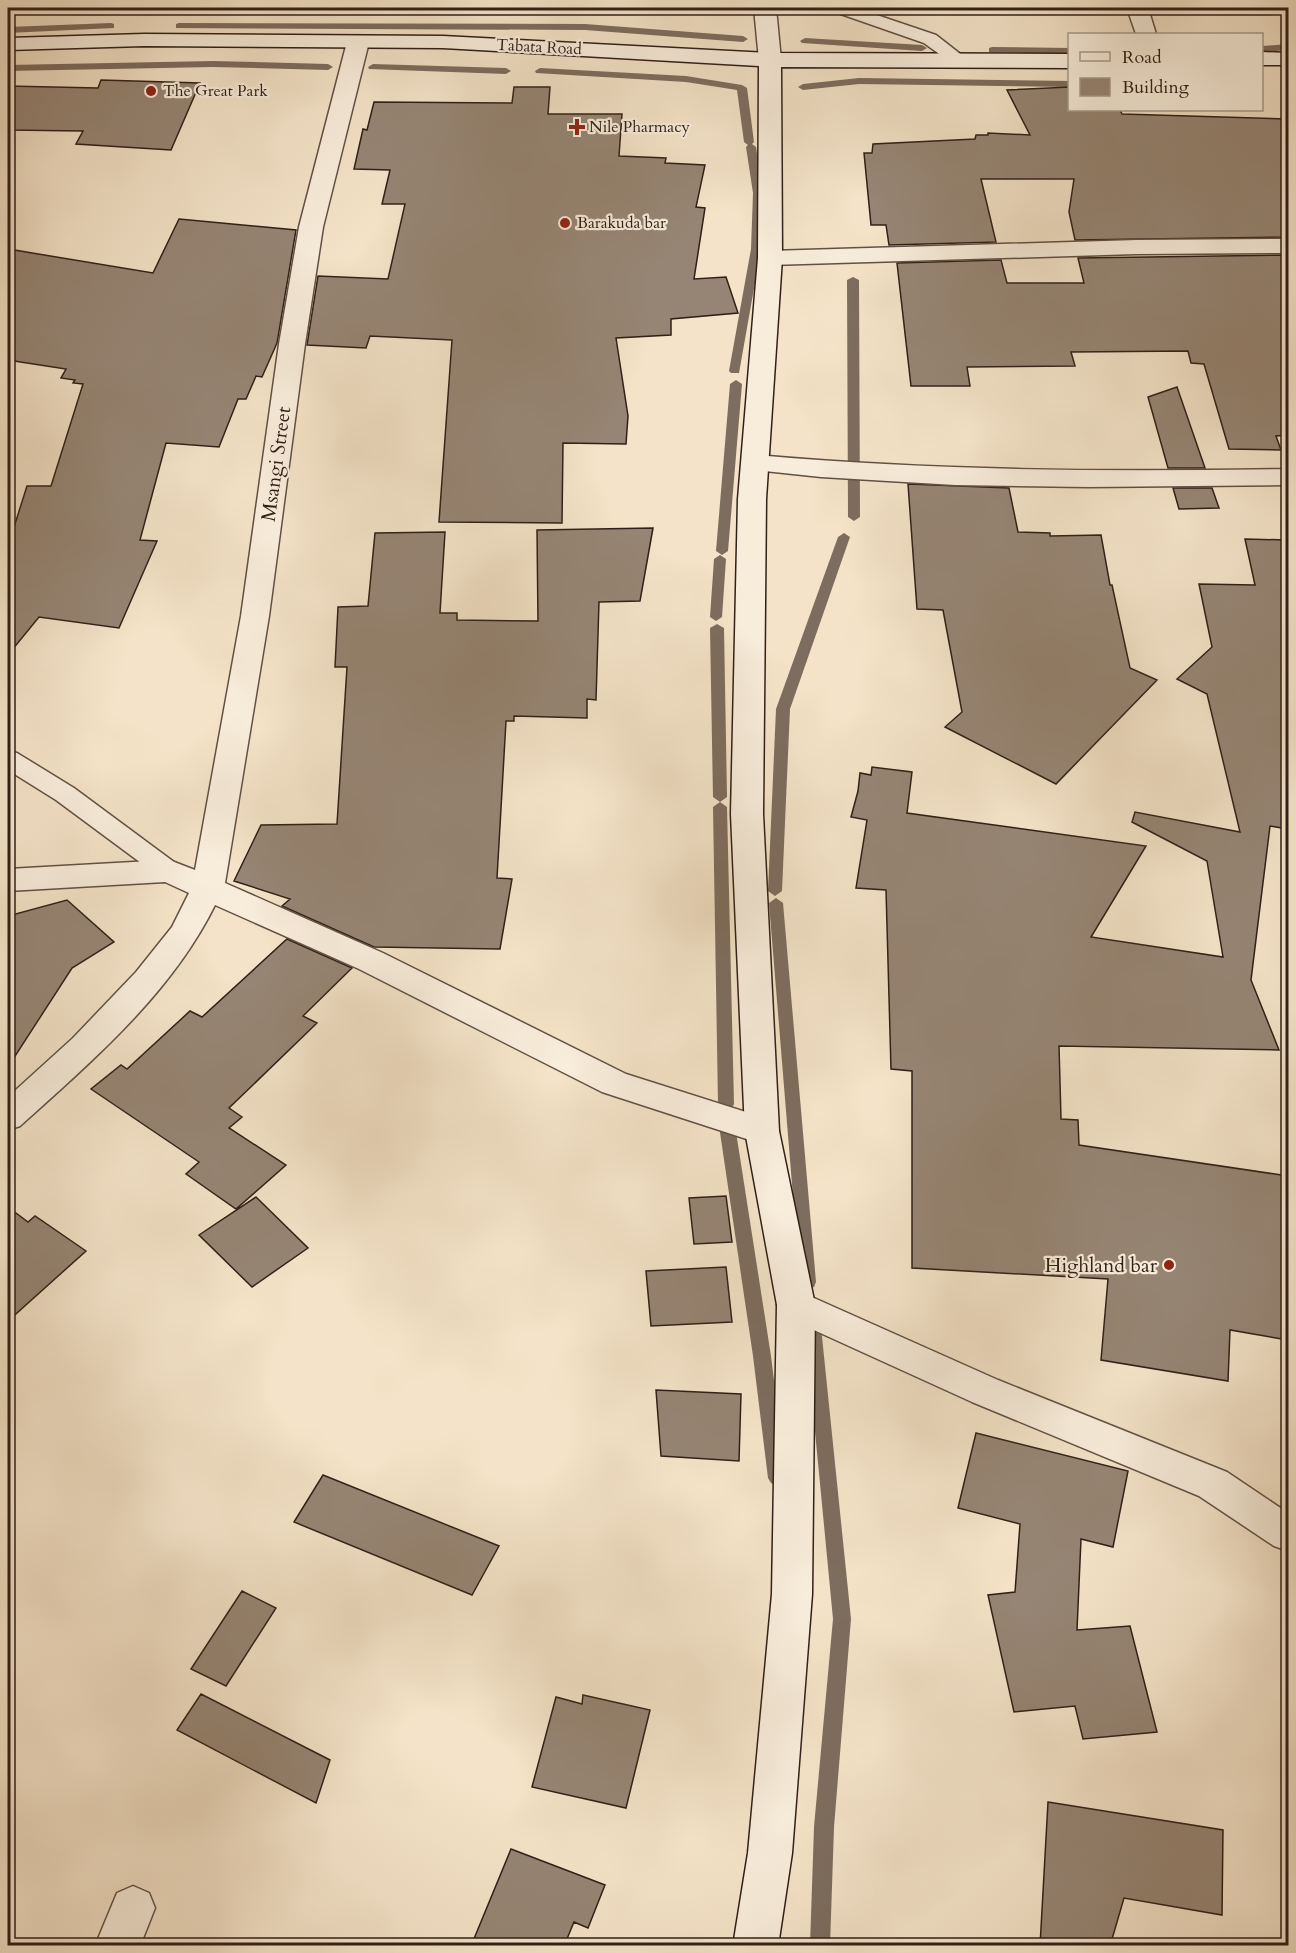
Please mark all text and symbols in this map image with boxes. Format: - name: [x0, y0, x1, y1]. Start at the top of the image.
- legend: [1068, 33, 1263, 111]
- street label: Tabata Road: [496, 34, 583, 60]
- text: Road: [1122, 45, 1162, 70]
- text: Building: [1122, 75, 1190, 100]
- place label: The Great Park: [163, 80, 268, 102]
- marker: The Great Park: [144, 84, 158, 98]
- place label: Nile Pharmacy: [589, 116, 691, 138]
- marker: Nile Pharmacy: [570, 120, 584, 134]
- place label: Barakuda bar: [577, 212, 666, 234]
- marker: Barakuda bar: [558, 216, 572, 230]
- street label: Msangi Street: [255, 404, 298, 523]
- place label: Highland bar: [1045, 1252, 1158, 1279]
- marker: Highland bar: [1162, 1258, 1176, 1272]

